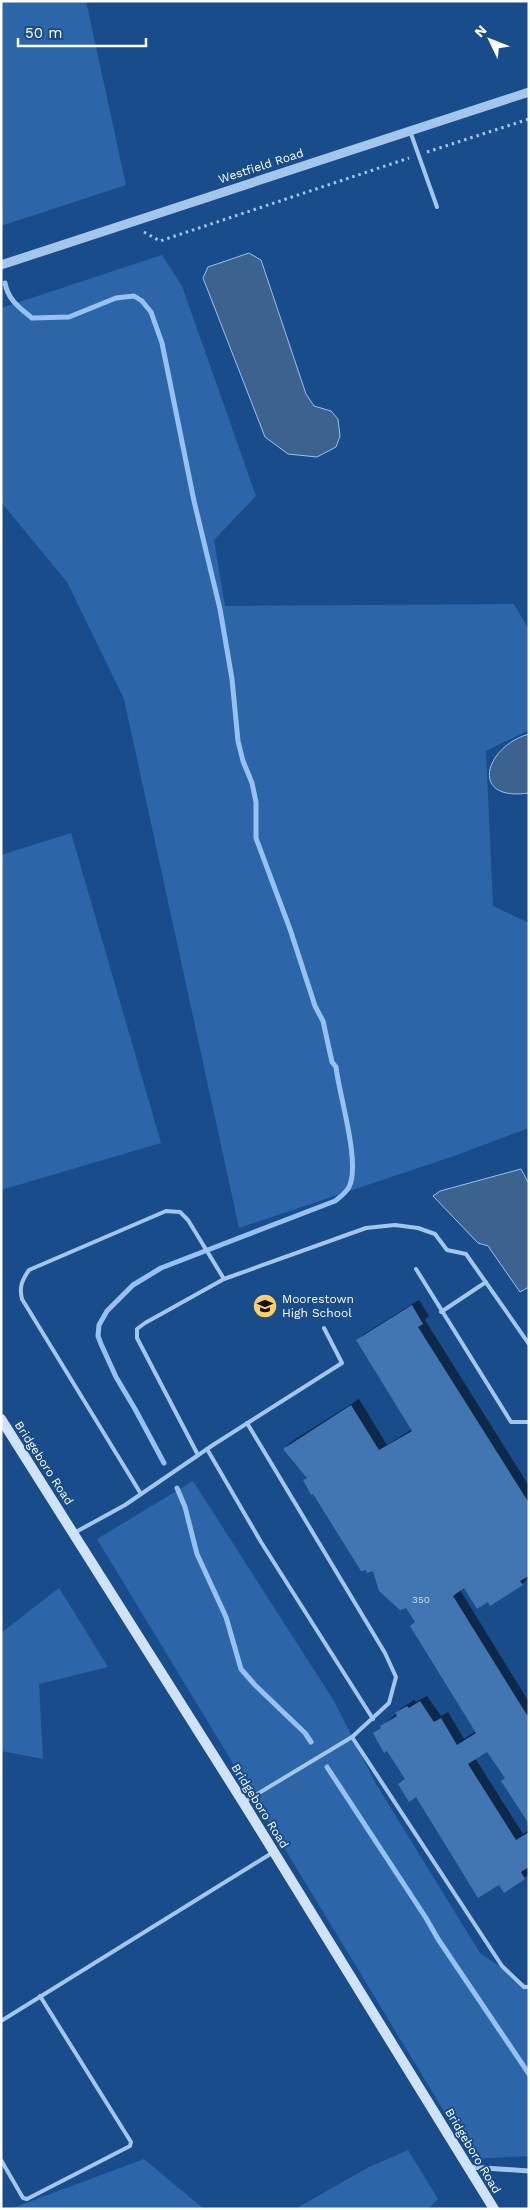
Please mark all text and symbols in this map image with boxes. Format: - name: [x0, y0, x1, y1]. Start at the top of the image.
- scale bar: [18, 15, 145, 47]
- north arrow: [465, 15, 515, 65]
- text: N: [471, 22, 490, 40]
- text: 50 m: [25, 24, 62, 42]
- street label: Westfield Road: [217, 146, 305, 186]
- place label: Moorestown High School: [282, 1292, 354, 1320]
- school or university icon: Moorestown High School: [252, 1293, 278, 1319]
- street label: Bridgeboro Road: [12, 1419, 76, 1507]
- house number: 350: [412, 1594, 430, 1605]
- street label: Bridgeboro Road: [228, 1761, 292, 1851]
- street label: Bridgeboro Road: [442, 2106, 504, 2196]

